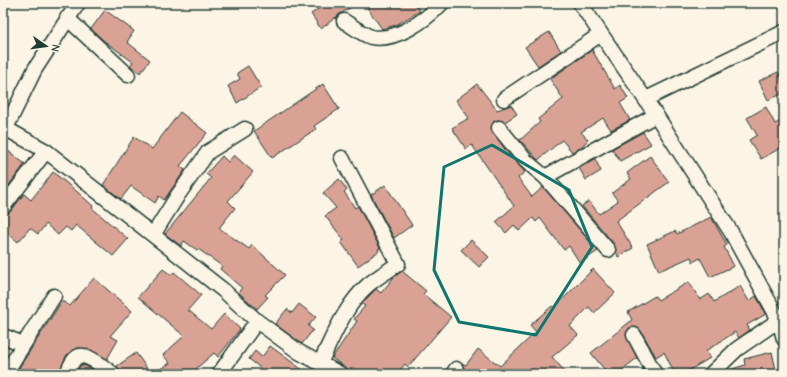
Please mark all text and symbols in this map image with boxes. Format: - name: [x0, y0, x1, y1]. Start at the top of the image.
- north arrow: [26, 26, 66, 66]
- text: N: [48, 43, 62, 53]

